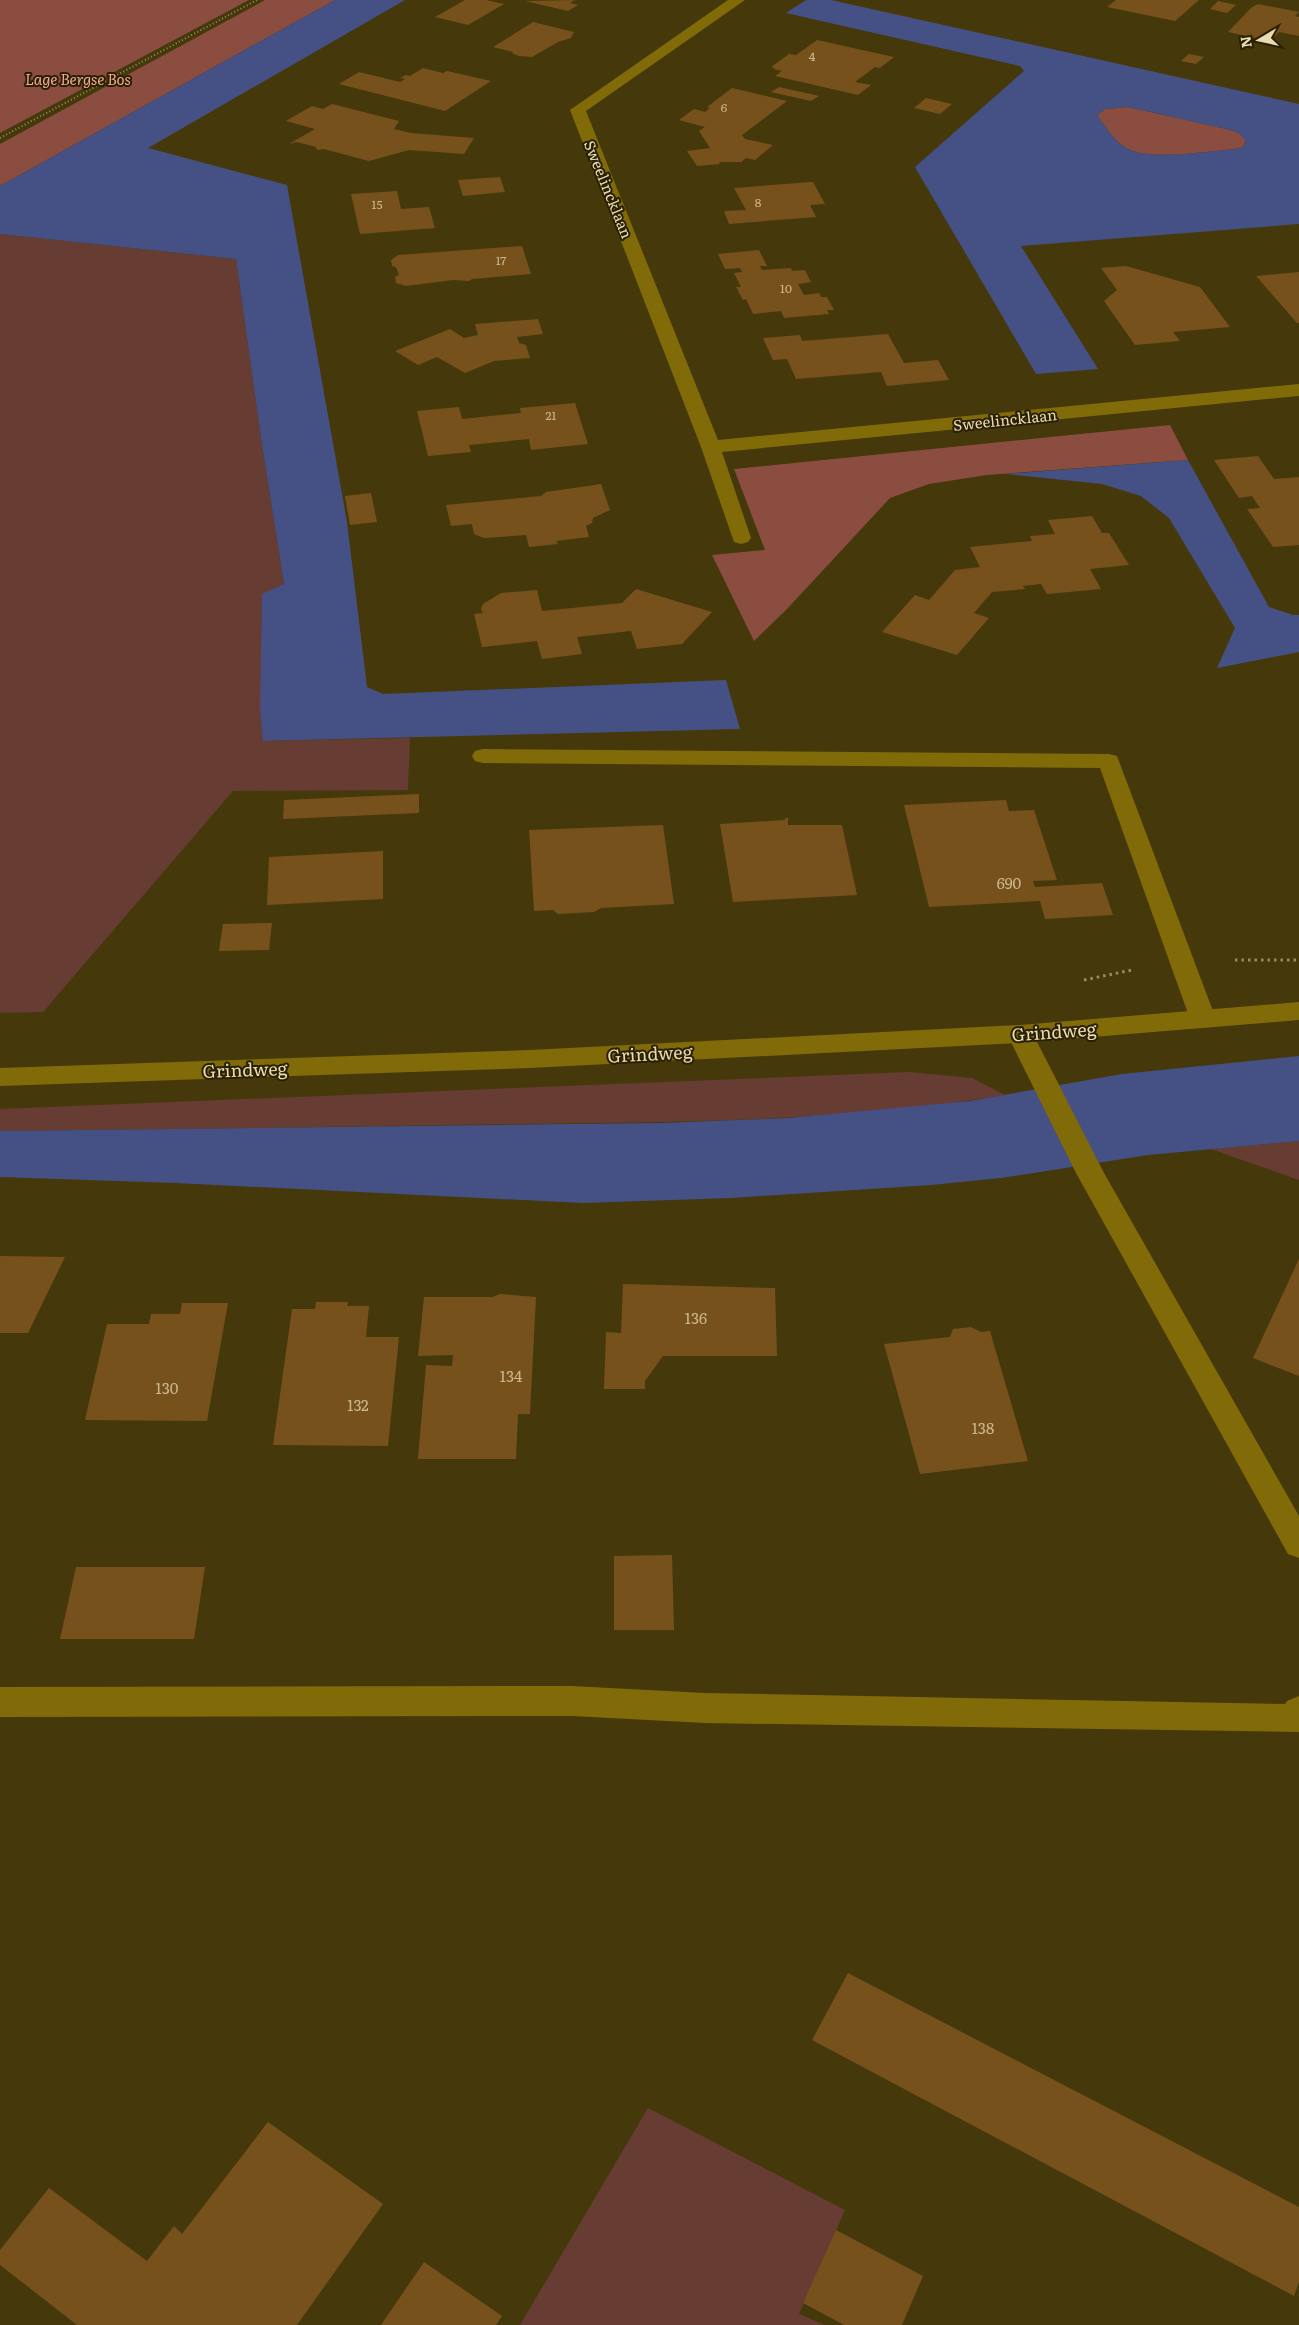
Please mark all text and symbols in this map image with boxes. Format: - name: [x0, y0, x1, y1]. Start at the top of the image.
- north arrow: [1234, 15, 1284, 65]
- text: N: [1234, 35, 1256, 50]
- house number: 4: [809, 47, 816, 65]
- park label: Lage Bergse Bos: [25, 67, 131, 90]
- house number: 6: [721, 98, 728, 116]
- street label: Sweelincklaan: [579, 136, 639, 242]
- house number: 8: [755, 193, 762, 211]
- house number: 15: [372, 195, 382, 213]
- house number: 17: [496, 251, 506, 269]
- house number: 10: [780, 279, 792, 297]
- street label: Sweelincklaan: [952, 402, 1058, 436]
- house number: 21: [546, 406, 557, 424]
- house number: 690: [997, 871, 1022, 894]
- street label: Grindweg: [1011, 1014, 1098, 1047]
- street label: Grindweg: [607, 1037, 694, 1069]
- street label: Grindweg: [202, 1054, 289, 1084]
- house number: 136: [685, 1306, 707, 1329]
- house number: 134: [500, 1364, 522, 1387]
- house number: 130: [156, 1376, 179, 1399]
- house number: 132: [347, 1393, 369, 1416]
- house number: 138: [972, 1416, 994, 1439]

